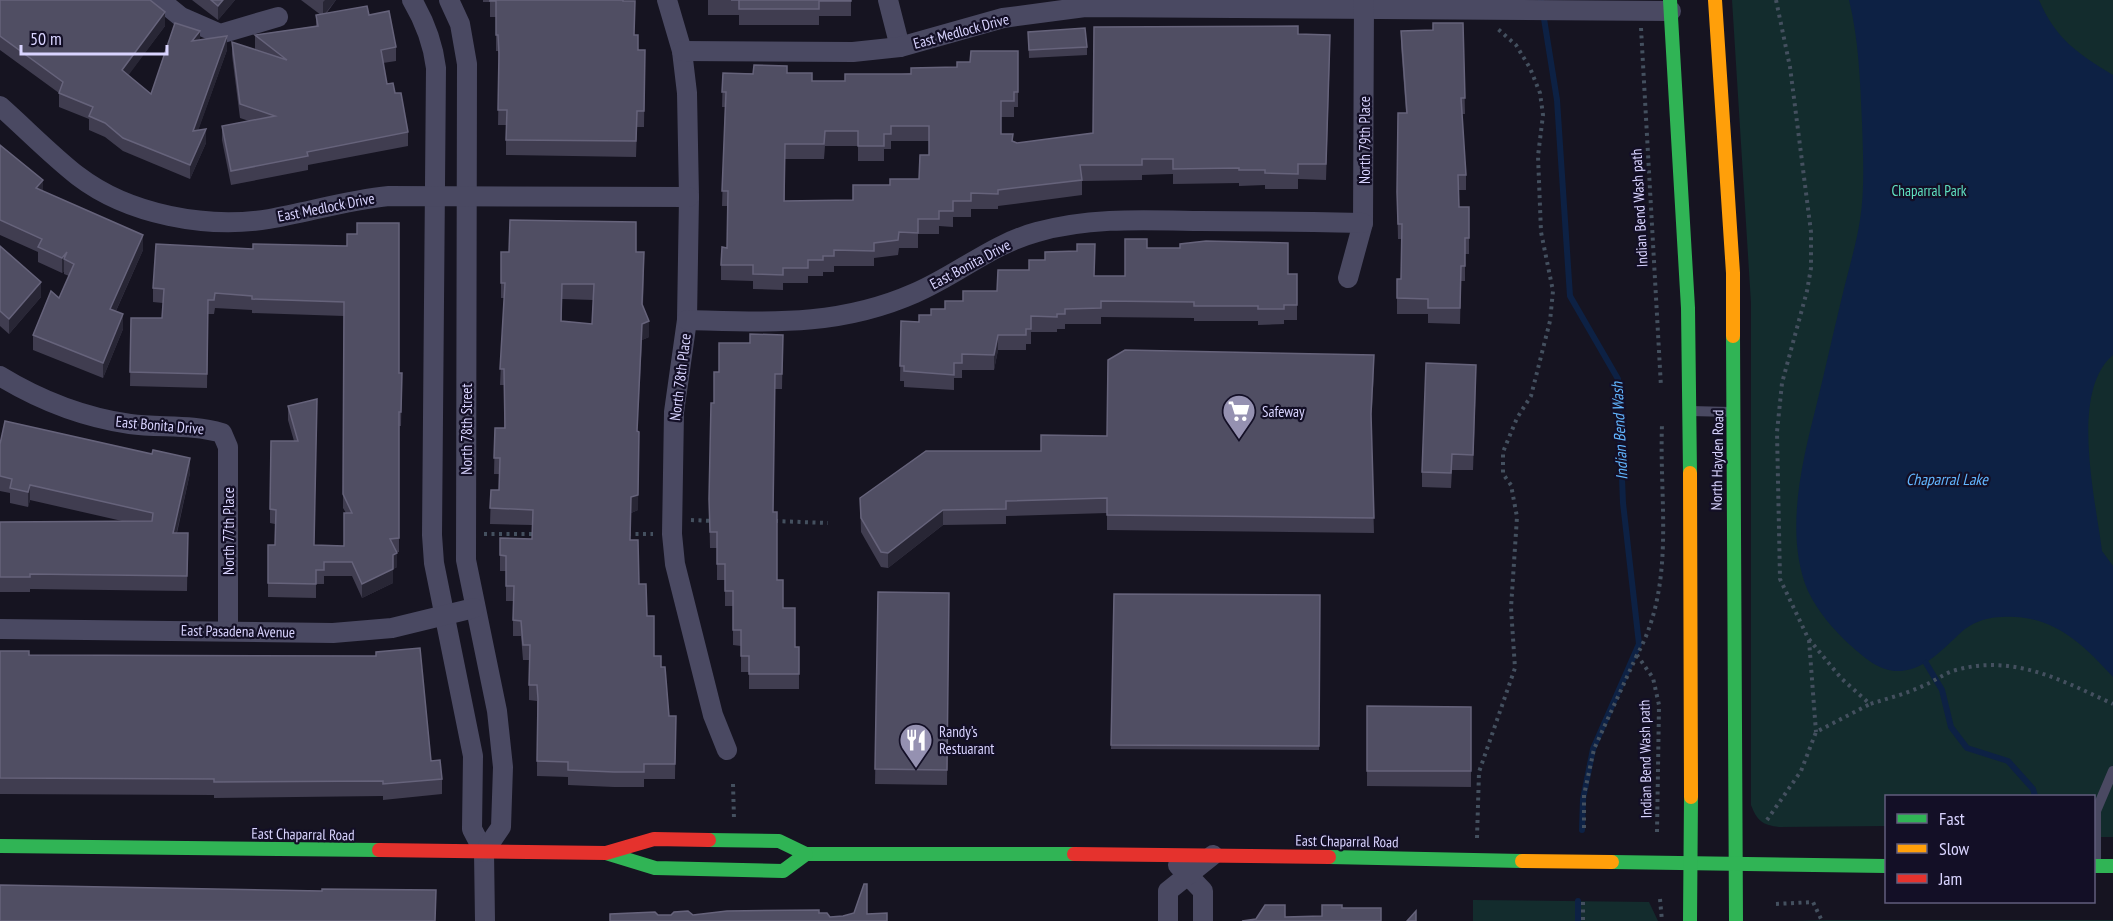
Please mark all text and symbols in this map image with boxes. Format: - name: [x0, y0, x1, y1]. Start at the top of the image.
- street label: East Medlock Drive: [911, 9, 1011, 53]
- scale bar: [21, 18, 166, 56]
- text: 50 m: [30, 27, 62, 50]
- street label: North 79th Place: [1355, 96, 1374, 184]
- street label: Indian Bend Wash path: [1626, 148, 1652, 268]
- park label: Chaparral Park: [1891, 181, 1967, 200]
- street label: East Medlock Drive: [276, 188, 376, 226]
- street label: East Bonita Drive: [926, 235, 1014, 293]
- street label: North 78th Place: [665, 332, 695, 422]
- water label: Indian Bend Wash: [1606, 380, 1632, 481]
- street label: North 78th Street: [457, 383, 476, 475]
- supermarket icon: Safeway: [1221, 393, 1257, 440]
- place label: Safeway: [1262, 402, 1305, 421]
- street label: North Hayden Road: [1707, 410, 1727, 510]
- street label: East Bonita Drive: [115, 412, 205, 438]
- water label: Chaparral Lake: [1906, 469, 1989, 489]
- street label: North 77th Place: [219, 487, 238, 575]
- street label: East Pasadena Avenue: [181, 621, 295, 641]
- street label: Indian Bend Wash path: [1634, 700, 1656, 818]
- restaurant icon: Randy’s Restuarant: [898, 722, 934, 769]
- place label: Randy’s Restuarant: [939, 722, 994, 758]
- legend: [1885, 795, 2095, 903]
- text: Fast: [1939, 807, 1965, 830]
- street label: East Chaparral Road: [251, 824, 355, 844]
- street label: East Chaparral Road: [1295, 831, 1399, 851]
- text: Slow: [1939, 837, 1970, 860]
- text: Jam: [1938, 867, 1962, 890]

